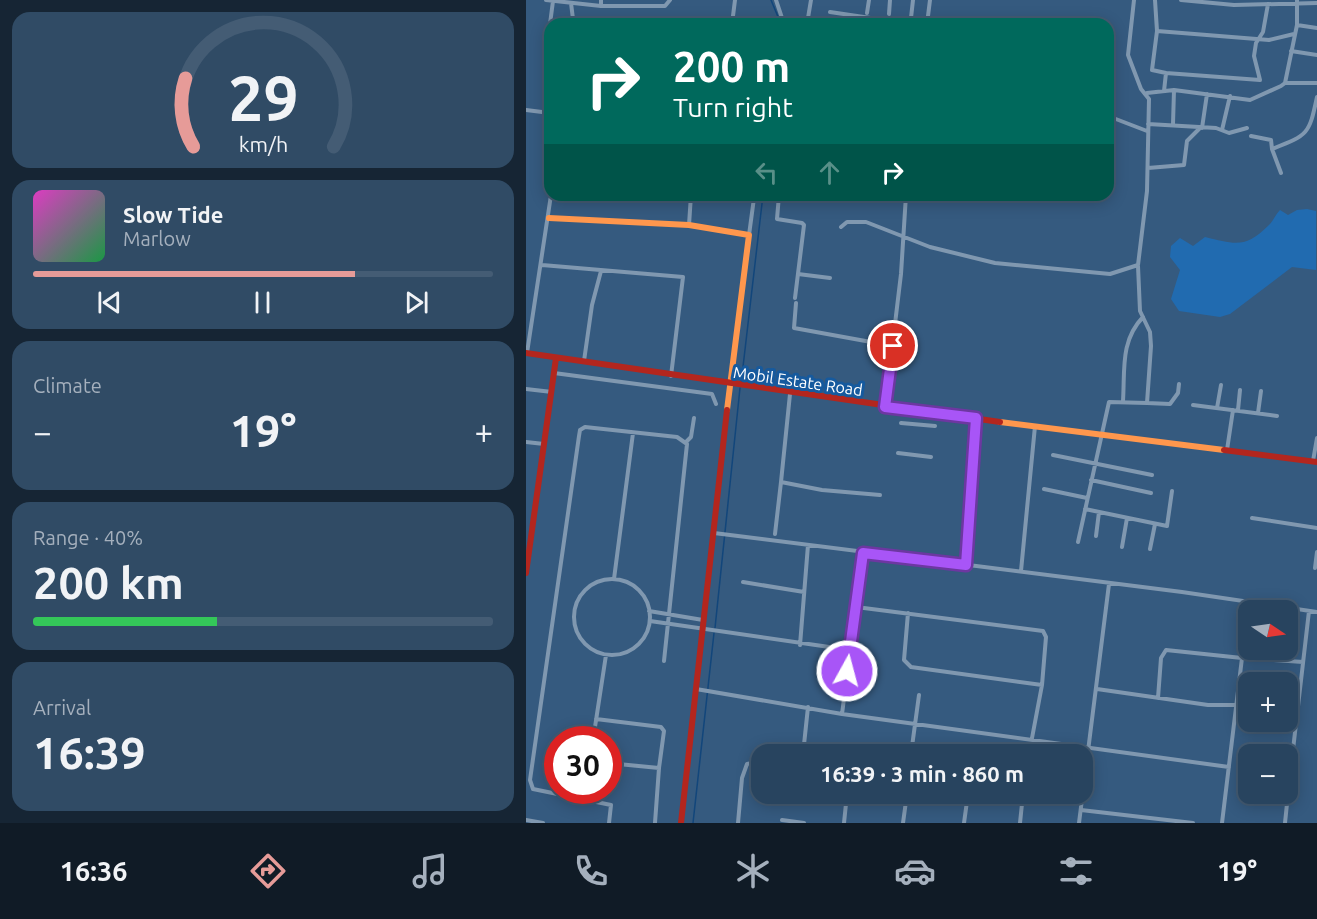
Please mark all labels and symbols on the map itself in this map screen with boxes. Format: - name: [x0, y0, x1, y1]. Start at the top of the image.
- pin: [867, 320, 918, 371]
- street label: Mobil Estate Road: [732, 363, 864, 399]
- north arrow: [1238, 600, 1298, 660]
- position arrow: [815, 639, 879, 703]
- speed limit sign: 30: [544, 726, 622, 804]

